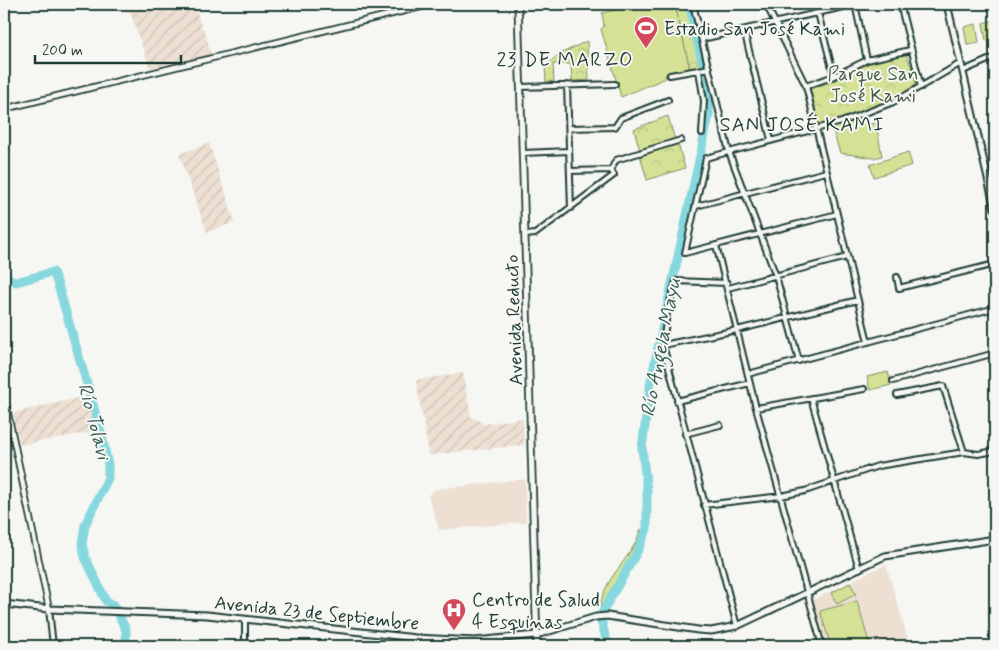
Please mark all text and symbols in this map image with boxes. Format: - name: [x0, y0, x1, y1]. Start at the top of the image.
- sports icon: Estadio San José Kami: [633, 15, 659, 49]
- place label: Estadio San José Kami: [664, 17, 845, 42]
- scale bar: [35, 32, 181, 64]
- text: 200 m: [42, 41, 83, 61]
- district label: 23 DE MARZO: [497, 47, 633, 74]
- park label: Parque San José Kami: [828, 62, 918, 109]
- district label: SAN JOSÉ KAMI: [720, 112, 884, 139]
- street label: Avenida Reducto: [500, 254, 529, 386]
- water label: Río Angela Mayu: [635, 276, 690, 419]
- water label: Río Tolavi: [70, 380, 117, 465]
- place label: Centro de Salud 4 Esquinas: [472, 588, 600, 635]
- street label: Avenida 23 de Septiembre: [213, 590, 420, 637]
- hospital icon: Centro de Salud 4 Esquinas: [441, 597, 467, 631]

